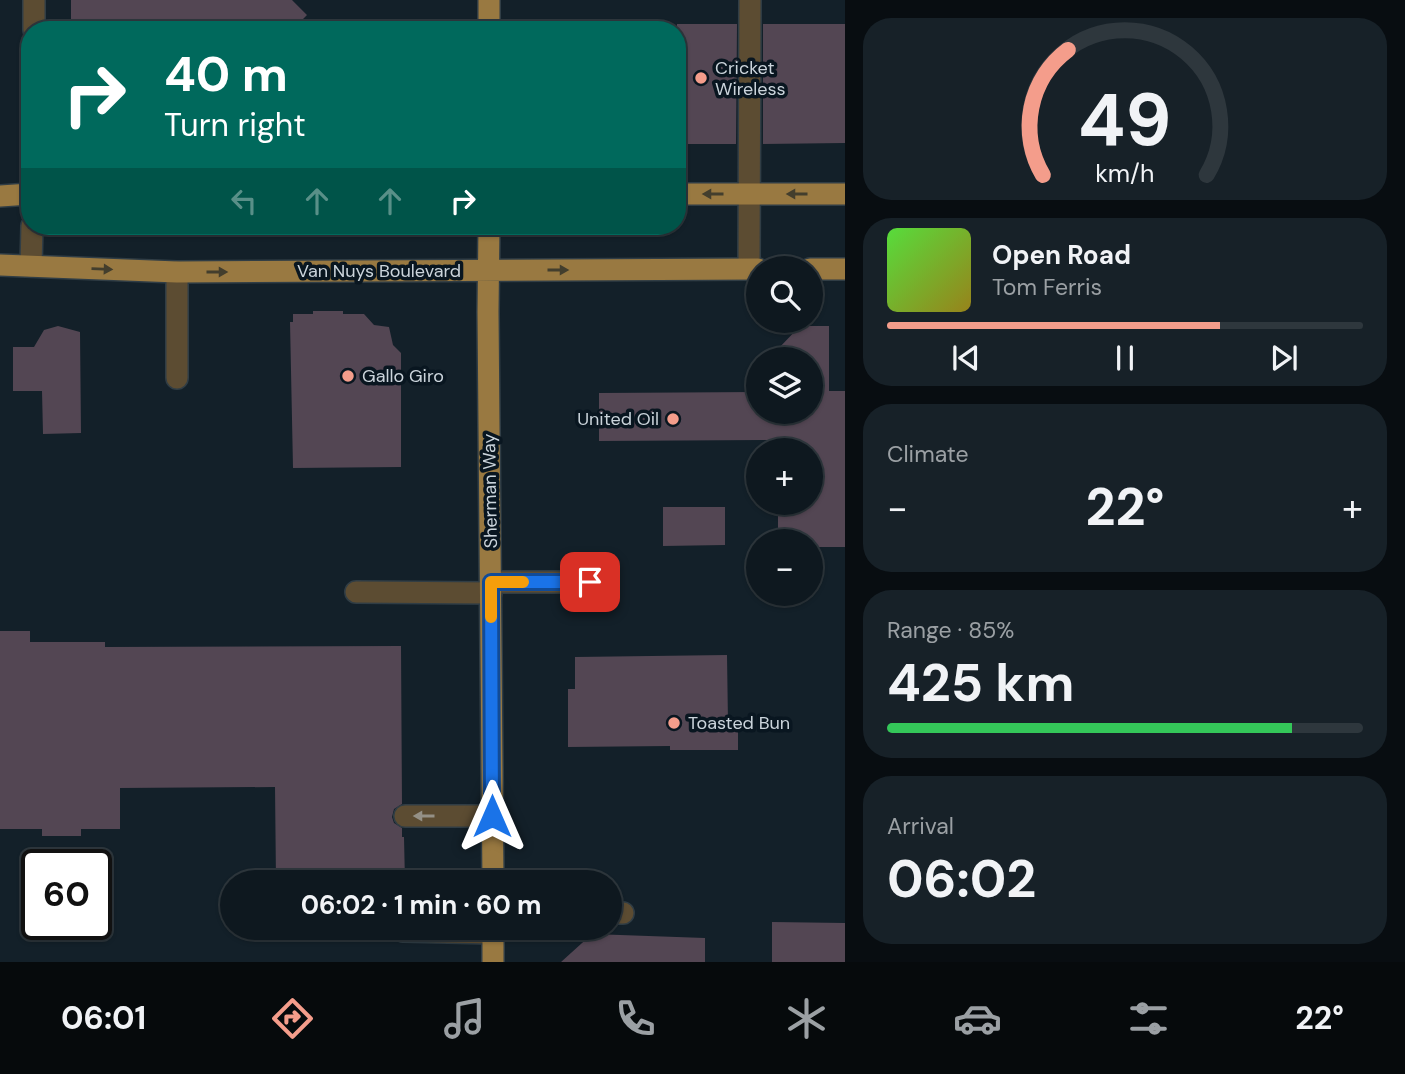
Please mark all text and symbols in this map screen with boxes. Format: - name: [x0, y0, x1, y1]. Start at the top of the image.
- text: 40 m: [164, 42, 288, 106]
- icon: right: [49, 49, 140, 140]
- place label: Cricket Wireless: [715, 56, 786, 101]
- marker: Cricket Wireless: [693, 70, 709, 86]
- text: 49: [1078, 73, 1172, 168]
- text: Turn right: [164, 104, 306, 146]
- text: km/h: [1095, 157, 1155, 190]
- icon: left: [225, 182, 263, 220]
- icon: ahead: [298, 182, 336, 220]
- icon: ahead: [371, 182, 409, 220]
- icon: right: [444, 182, 482, 220]
- one-way arrow: [702, 188, 724, 200]
- one-way arrow: [786, 188, 808, 200]
- text: Open Road: [992, 238, 1131, 272]
- map controls: [746, 256, 823, 606]
- button: search: [746, 256, 823, 333]
- street label: Van Nuys Boulevard: [297, 259, 461, 283]
- one-way arrow: [91, 263, 113, 275]
- one-way arrow: [547, 264, 569, 276]
- one-way arrow: [206, 266, 228, 278]
- text: Tom Ferris: [992, 272, 1102, 302]
- icon: previous: [947, 339, 985, 377]
- icon: pause: [1106, 339, 1144, 377]
- icon: next: [1265, 339, 1303, 377]
- button: layers: [746, 347, 823, 424]
- place label: Gallo Giro: [362, 364, 444, 388]
- marker: Gallo Giro: [340, 368, 356, 384]
- place label: United Oil: [577, 407, 659, 431]
- marker: United Oil: [665, 411, 681, 427]
- street label: Sherman Way: [477, 433, 503, 549]
- button: +: [746, 438, 823, 515]
- text: Climate: [887, 439, 969, 469]
- text: 22°: [1086, 473, 1164, 541]
- text: −: [887, 483, 908, 533]
- text: +: [1342, 483, 1363, 533]
- button: −: [746, 529, 823, 606]
- pin: [560, 552, 620, 612]
- icon: arrive: [571, 563, 609, 601]
- text: Range · 85%: [887, 615, 1014, 645]
- text: 425 km: [887, 649, 1074, 717]
- place label: Toasted Bun: [688, 711, 790, 735]
- marker: Toasted Bun: [666, 715, 682, 731]
- position arrow: [455, 779, 529, 853]
- one-way arrow: [413, 810, 435, 822]
- text: Arrival: [887, 811, 954, 841]
- text: 06:02: [887, 845, 1036, 913]
- speed limit sign: 60: [21, 849, 112, 940]
- text: 06:02 · 1 min · 60 m: [301, 888, 541, 922]
- icon: directions: [268, 994, 317, 1043]
- icon: music: [440, 994, 489, 1043]
- icon: phone: [611, 994, 660, 1043]
- icon: climate: [782, 994, 831, 1043]
- icon: car: [953, 994, 1002, 1043]
- icon: filters: [1124, 994, 1173, 1043]
- text: 06:01: [61, 997, 146, 1039]
- text: 22°: [1295, 997, 1344, 1039]

